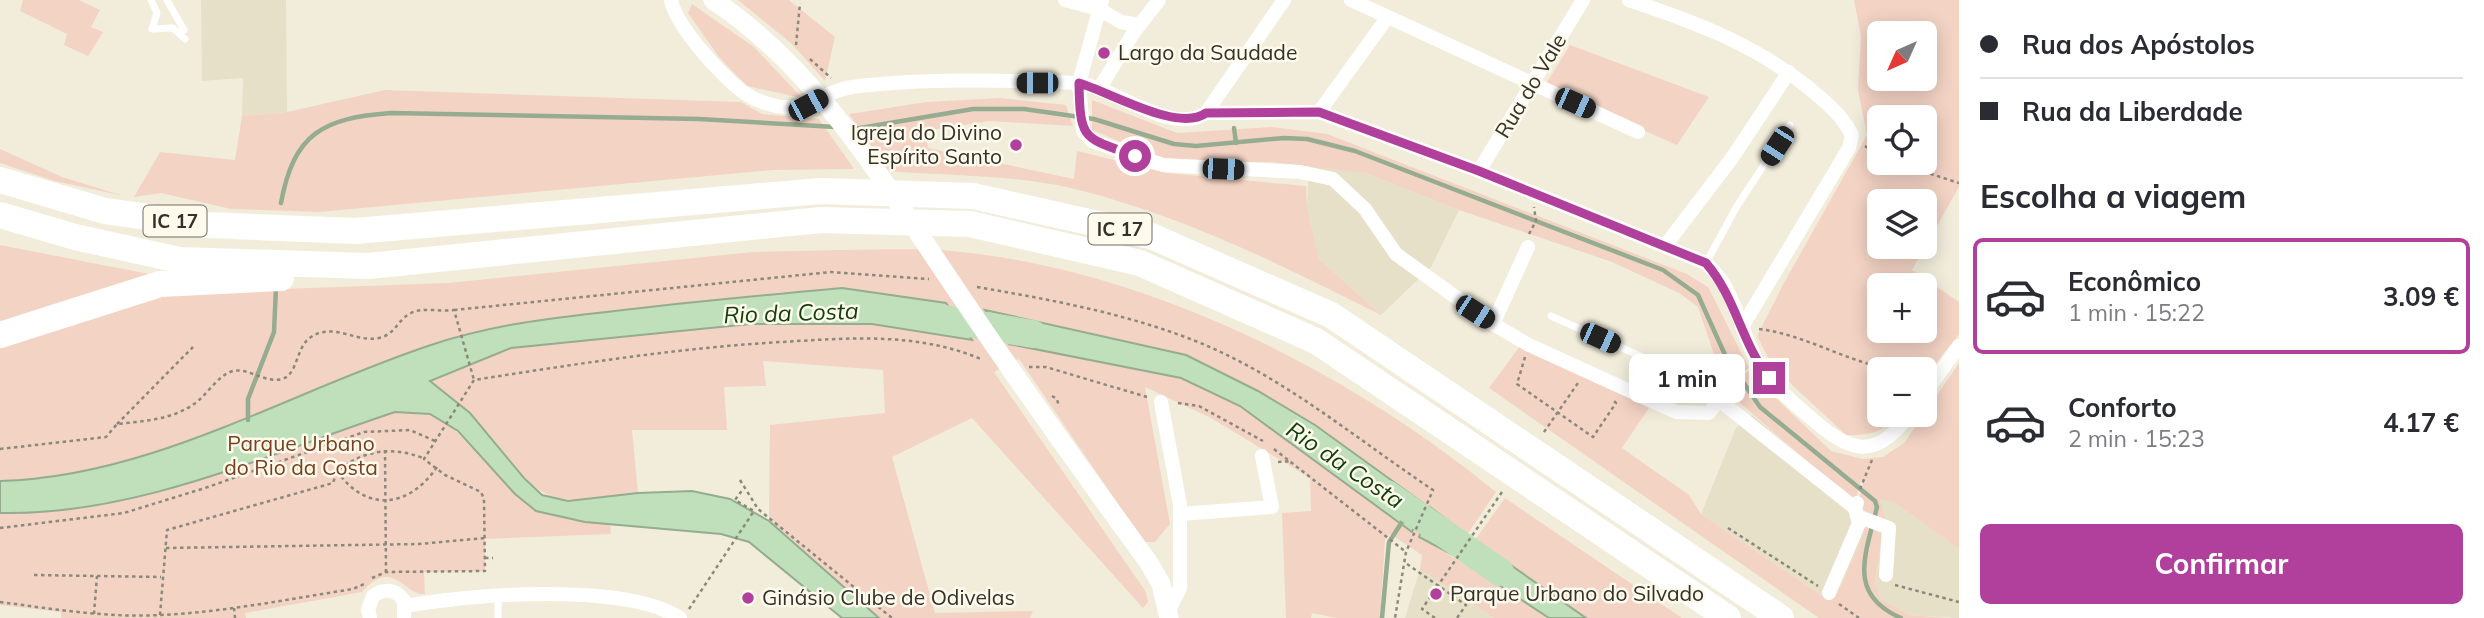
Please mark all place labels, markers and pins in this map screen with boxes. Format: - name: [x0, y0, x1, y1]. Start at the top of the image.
- place label: Largo da Saudade: [1118, 39, 1297, 65]
- marker: Largo da Saudade: [1096, 45, 1112, 61]
- place label: Igreja do Divino Espírito Santo: [851, 119, 1002, 169]
- marker: Igreja do Divino Espírito Santo: [1008, 137, 1024, 153]
- place label: Parque Urbano do Silvado: [1450, 580, 1704, 606]
- place label: Ginásio Clube de Odivelas: [762, 584, 1015, 610]
- marker: Parque Urbano do Silvado: [1428, 586, 1444, 602]
- marker: Ginásio Clube de Odivelas: [740, 590, 756, 606]

